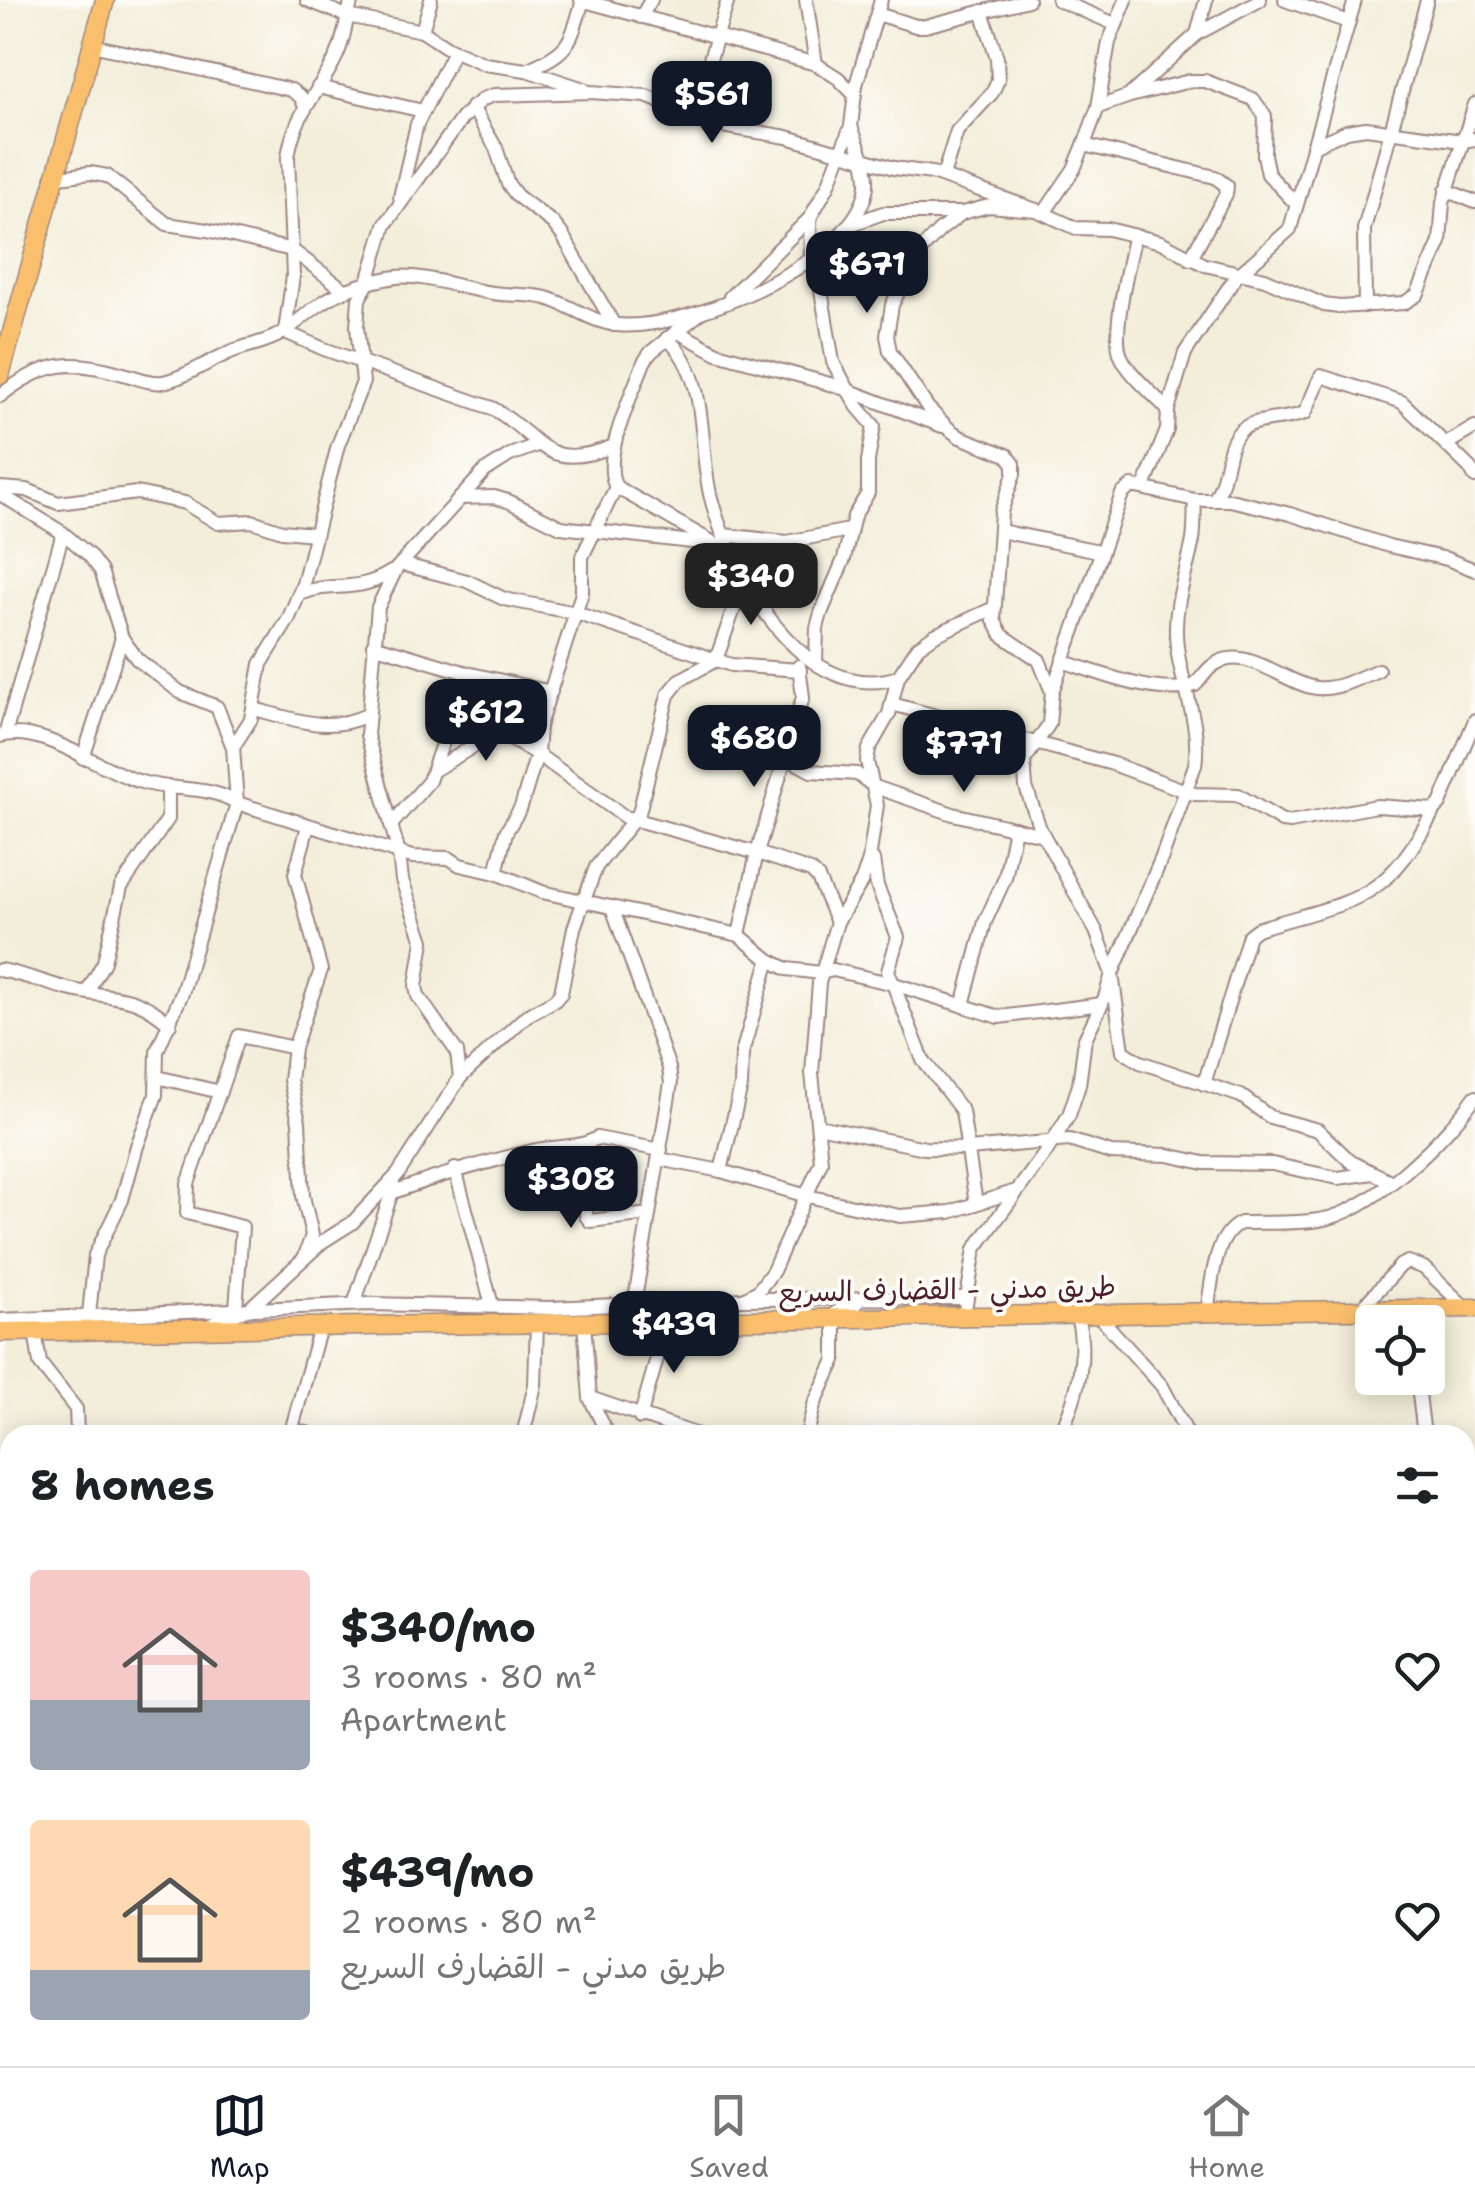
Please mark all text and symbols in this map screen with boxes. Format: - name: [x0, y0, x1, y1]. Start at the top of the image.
- pin: $561: [653, 61, 771, 146]
- text: $561: [674, 72, 750, 115]
- pin: $671: [808, 231, 926, 316]
- text: $671: [828, 242, 906, 285]
- pin: $340: [692, 543, 810, 628]
- text: $340: [707, 554, 795, 597]
- pin: $612: [427, 679, 545, 764]
- text: $612: [447, 690, 525, 733]
- pin: $680: [695, 705, 813, 790]
- pin: $771: [905, 710, 1023, 795]
- text: $680: [710, 716, 798, 759]
- text: $771: [925, 721, 1003, 764]
- pin: $308: [512, 1146, 630, 1231]
- text: $308: [527, 1157, 615, 1200]
- street label: طريق مدني - القضارف السريع: [778, 1267, 1116, 1317]
- pin: $439: [615, 1291, 733, 1376]
- text: $439: [631, 1302, 717, 1345]
- map controls: [1355, 1305, 1445, 1395]
- button: locate: [1355, 1305, 1445, 1395]
- text: 8 homes: [30, 1457, 215, 1513]
- icon: filters: [1390, 1458, 1445, 1513]
- text: $340/mo: [340, 1599, 536, 1655]
- icon: home: [110, 1610, 230, 1730]
- icon: heart: [1390, 1643, 1445, 1698]
- text: 3 rooms · 80 m²: [340, 1655, 597, 1698]
- text: Apartment: [340, 1698, 507, 1741]
- text: $439/mo: [340, 1844, 534, 1900]
- icon: home: [110, 1860, 230, 1980]
- icon: heart: [1390, 1893, 1445, 1948]
- text: 2 rooms · 80 m²: [340, 1900, 597, 1943]
- text: طريق مدني - القضارف السريع: [340, 1945, 726, 1988]
- tab: Map: [210, 2088, 270, 2186]
- tab: Saved: [689, 2088, 769, 2186]
- tab: Home: [1188, 2088, 1265, 2186]

